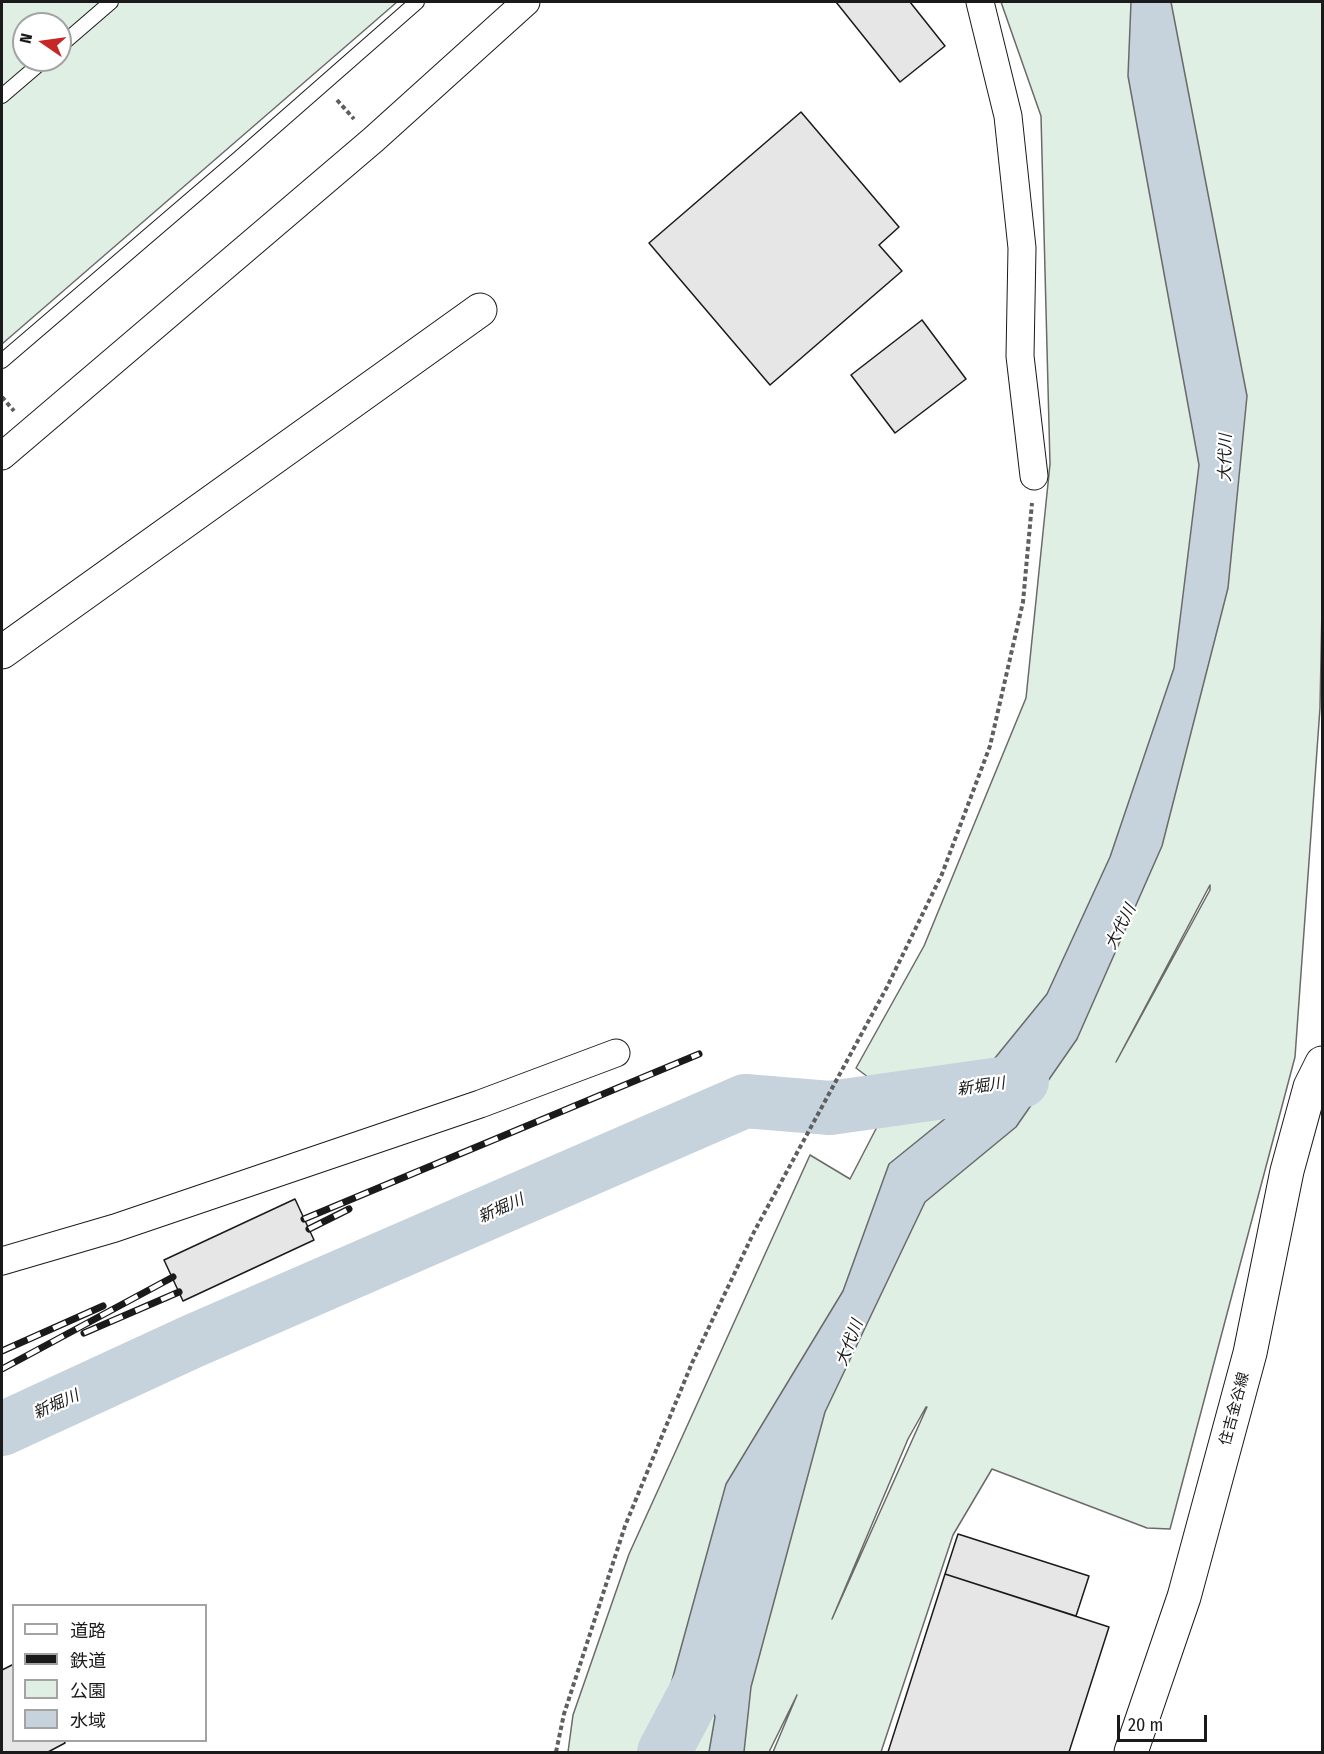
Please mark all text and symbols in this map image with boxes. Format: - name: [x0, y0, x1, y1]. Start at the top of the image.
- north arrow: [12, 12, 72, 72]
- text: N: [16, 31, 36, 45]
- water label: 大代川: [1216, 434, 1236, 482]
- water label: 大代川: [1102, 901, 1140, 953]
- water label: 新堀川: [956, 1074, 1006, 1100]
- water label: 新堀川: [475, 1190, 527, 1228]
- water label: 大代川: [832, 1317, 868, 1369]
- street label: 住吉金谷線: [1217, 1370, 1253, 1448]
- water label: 新堀川: [30, 1386, 82, 1424]
- legend: [12, 1604, 207, 1742]
- text: 道路: [70, 1620, 106, 1642]
- text: 鉄道: [70, 1650, 106, 1672]
- text: 公園: [70, 1680, 106, 1702]
- scale bar: [1120, 1703, 1210, 1741]
- text: 水域: [70, 1710, 106, 1732]
- text: 20 m: [1128, 1714, 1163, 1736]

